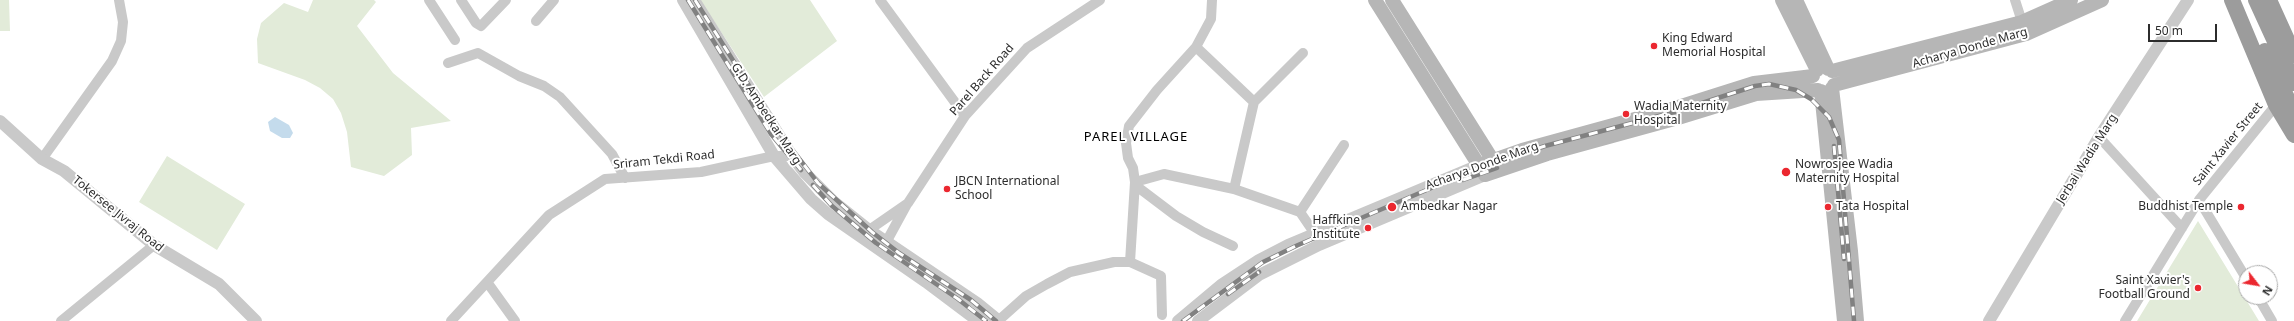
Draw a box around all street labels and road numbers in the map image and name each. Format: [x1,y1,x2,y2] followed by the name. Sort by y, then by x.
[1911,25,2029,71] street label: Acharya Donde Marg
[947,41,1017,119] street label: Parel Back Road
[728,61,804,167] street label: G.D. Ambedkar Marg
[2190,100,2266,188] street label: Saint Xavier Street
[2054,111,2120,207] street label: Jerbai Wadia Marg
[1424,139,1540,193] street label: Acharya Donde Marg
[613,148,715,172] street label: Sriram Tekdi Road
[70,173,166,255] street label: Tokersee Jivraj Road

